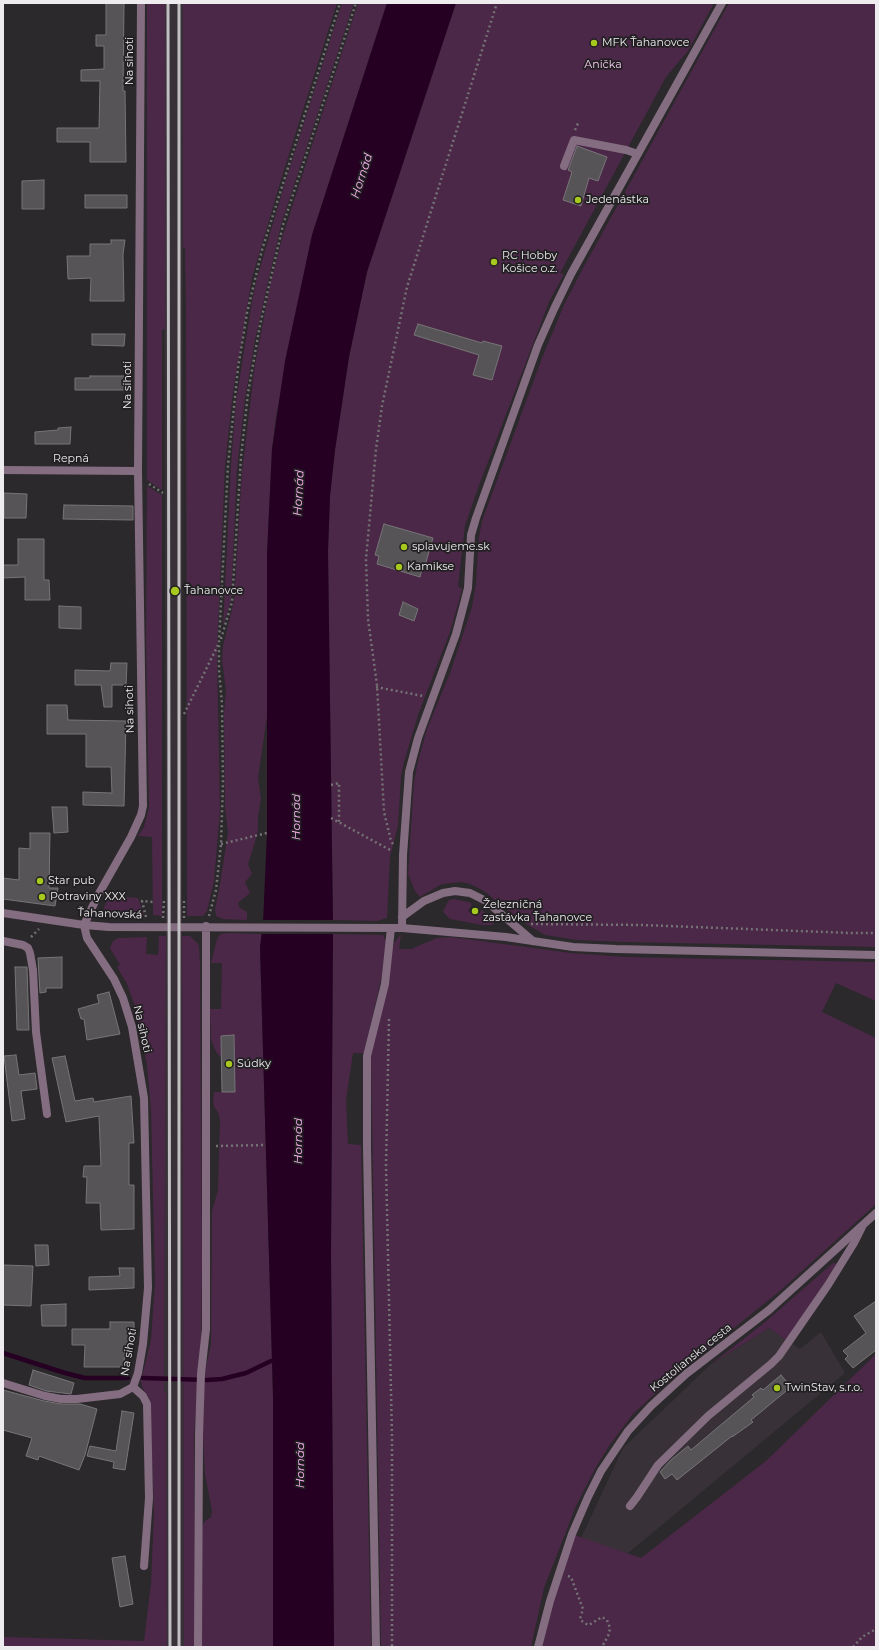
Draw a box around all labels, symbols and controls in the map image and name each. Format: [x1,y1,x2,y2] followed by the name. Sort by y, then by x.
[602,36,689,50] place label: MFK Ťahanovce
[123,37,137,85] street label: Na sihoti
[589,38,599,48] marker: MFK Ťahanovce
[584,58,622,72] park label: Anička
[348,152,376,200] water label: Hornád
[586,193,649,207] place label: Jedenástka
[573,195,583,205] marker: Jedenástka
[502,249,557,275] place label: RC Hobby Košice o.z.
[489,257,499,267] marker: RC Hobby Košice o.z.
[121,361,135,409] street label: Na sihoti
[53,452,89,466] street label: Repná
[291,469,307,517] water label: Hornád
[412,540,490,554] place label: splavujeme.sk
[399,542,409,552] marker: splavujeme.sk
[407,560,454,574] place label: Kamikse
[394,562,404,572] marker: Kamikse
[184,584,243,598] place label: Ťahanovce
[169,585,181,597] marker: Ťahanovce
[123,685,137,733] street label: Na sihoti
[289,794,303,840] water label: Hornád
[48,874,95,888] place label: Star pub
[35,876,45,886] marker: Star pub
[50,890,126,904] place label: Potraviny XXX
[37,892,47,902] marker: Potraviny XXX
[483,898,592,924] place label: Železničná zastávka Ťahanovce
[77,906,143,922] street label: Ťahanovská
[470,906,480,916] marker: Železničná zastávka Ťahanovce
[130,1004,154,1054] street label: Na sihoti
[237,1057,271,1071] place label: Súdky
[224,1059,234,1069] marker: Súdky
[291,1118,305,1164] water label: Hornád
[648,1321,734,1395] street label: Kostolianska cesta
[118,1327,140,1377] street label: Na sihoti
[785,1381,862,1395] place label: TwinStav, s.r.o.
[772,1383,782,1393] marker: TwinStav, s.r.o.
[293,1442,307,1488] water label: Hornád

